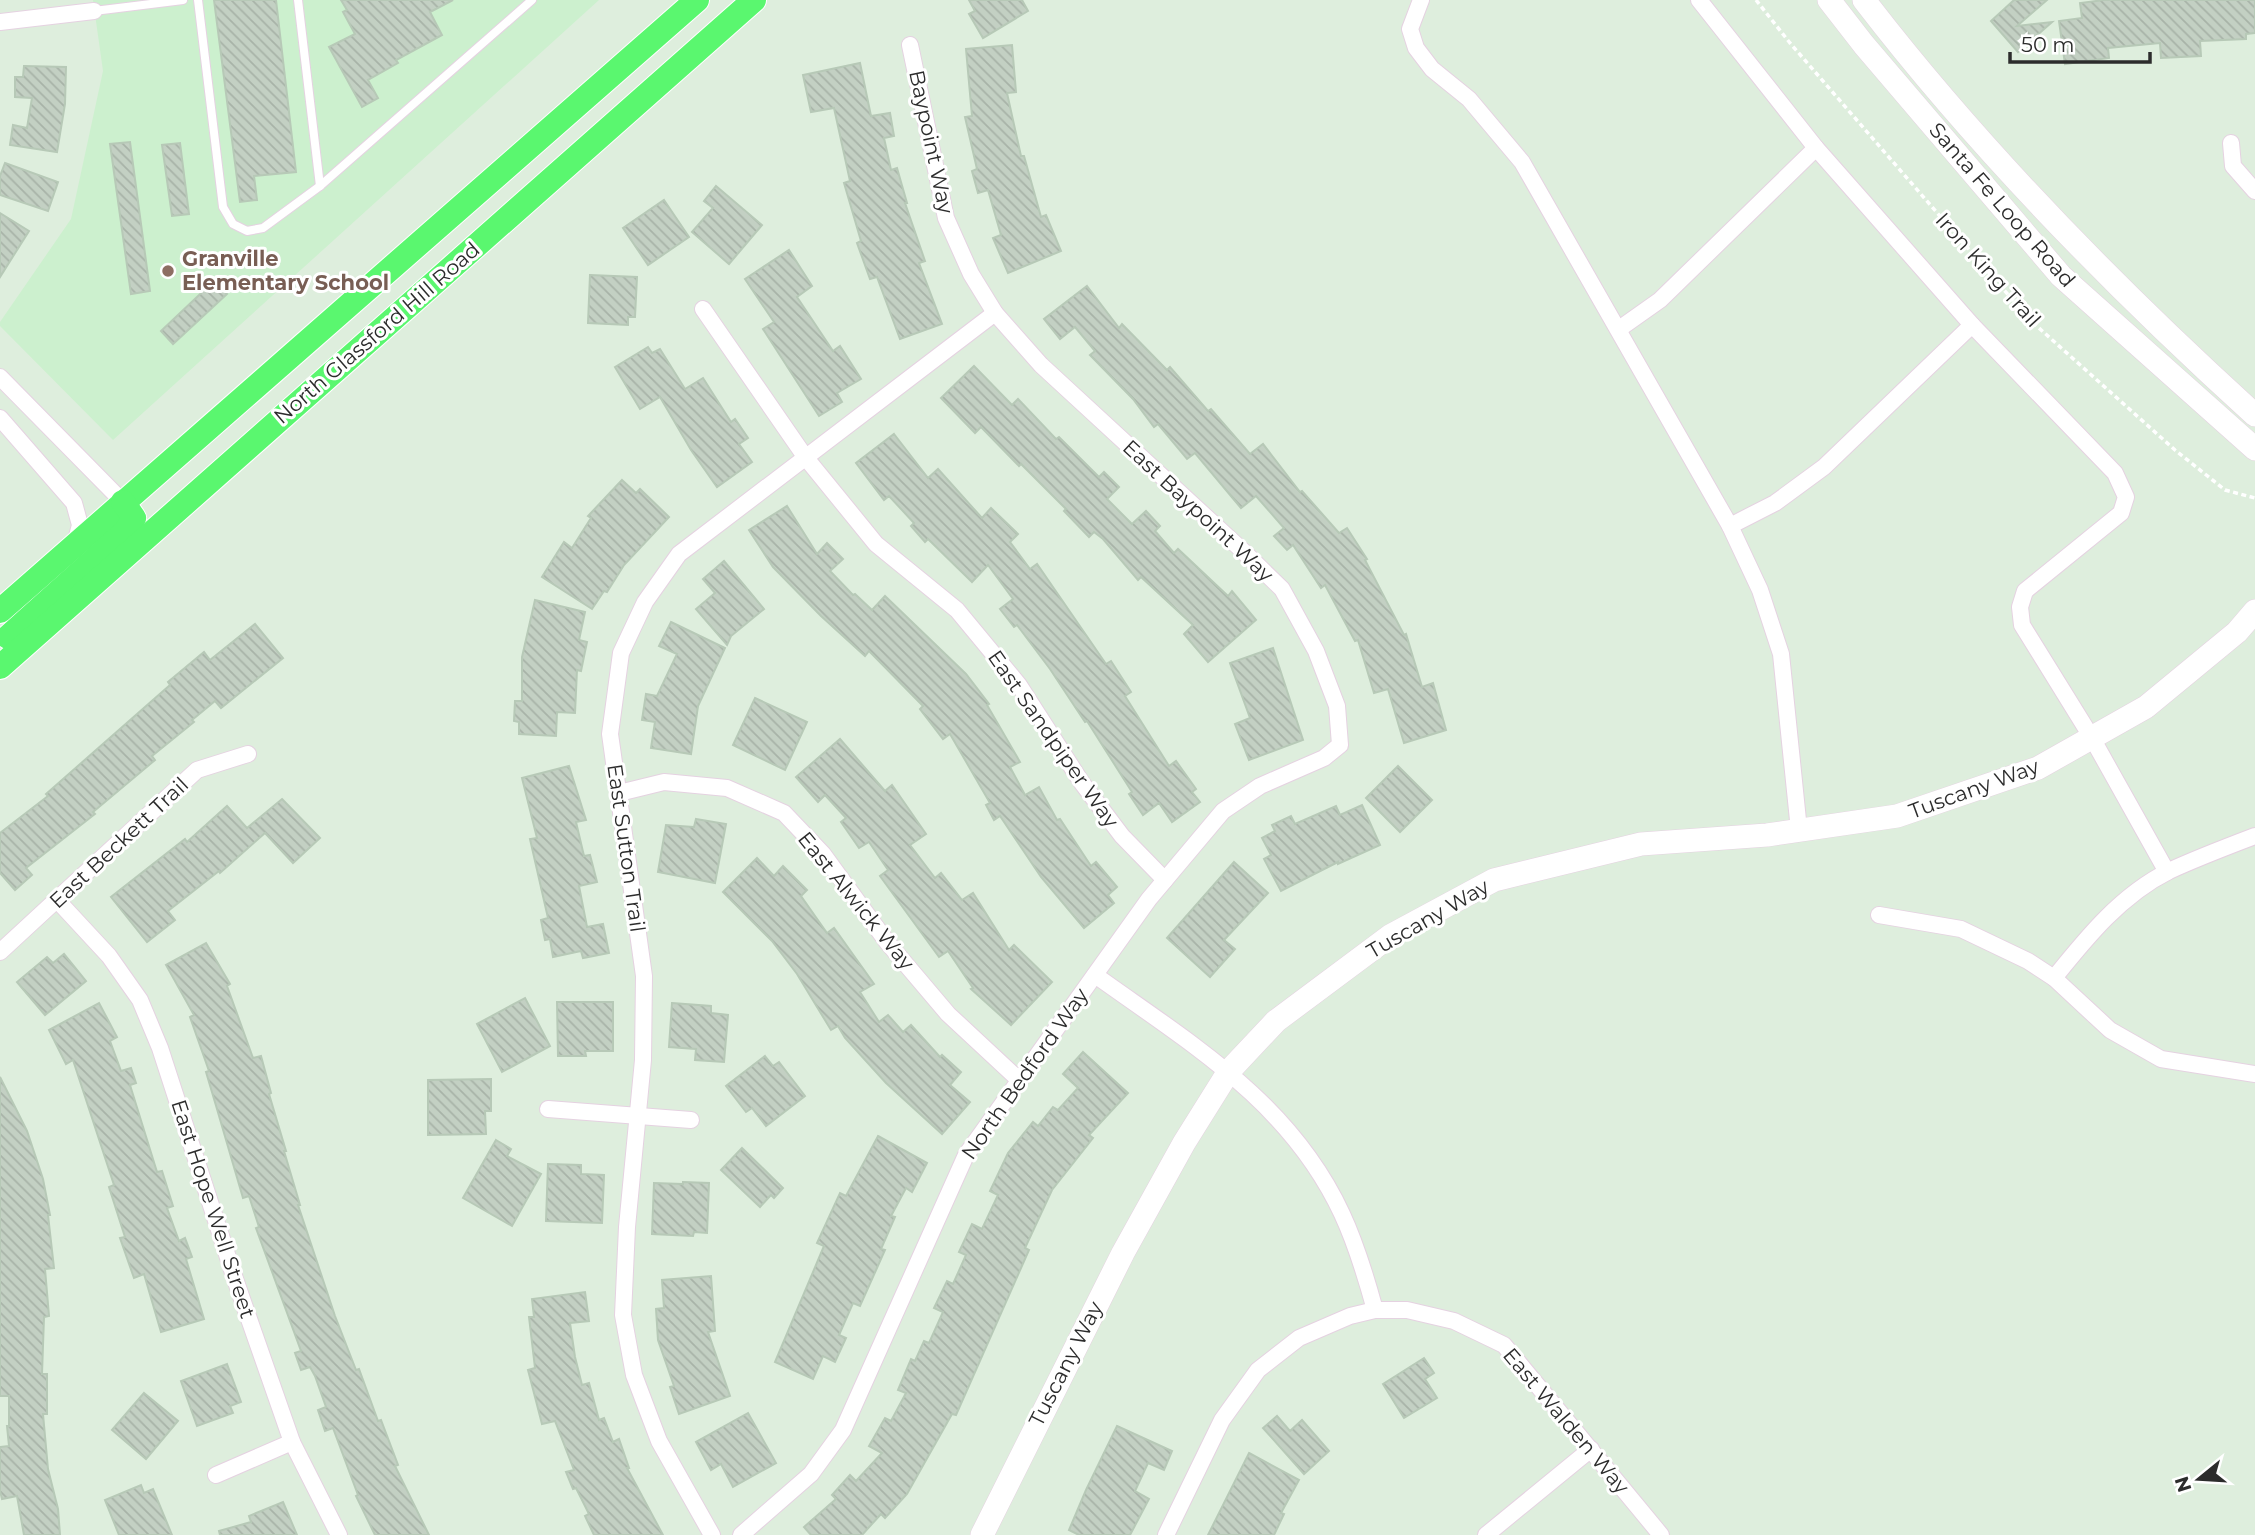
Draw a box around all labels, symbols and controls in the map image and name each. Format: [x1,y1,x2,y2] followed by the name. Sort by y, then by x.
[2010,21,2150,65] scale bar
[2021,32,2075,57] text: 50 m
[904,68,959,217] street label: Baypoint Way
[1924,117,2081,292] street label: Santa Fe Loop Road
[1931,207,2046,332] street label: Iron King Trail
[269,236,485,429] street label: North Glassford Hill Road
[182,246,389,295] place label: Granville Elementary School
[160,263,176,279] marker: Granville Elementary School
[1118,434,1279,587] street label: East Baypoint Way
[983,645,1124,833] street label: East Sandpiper Way
[1905,753,2043,824] street label: Tuscany Way
[602,762,651,934] street label: East Sutton Trail
[44,772,193,913] street label: East Beckett Trail
[793,827,920,975] street label: East Alwick Way
[1362,873,1494,964] street label: Tuscany Way
[956,983,1094,1164] street label: North Bedford Way
[166,1096,261,1321] street label: East Hope Well Street
[1023,1297,1108,1430] street label: Tuscany Way
[1498,1343,1635,1499] street label: East Walden Way
[2164,1444,2234,1514] north arrow
[2170,1473,2197,1495] text: N

